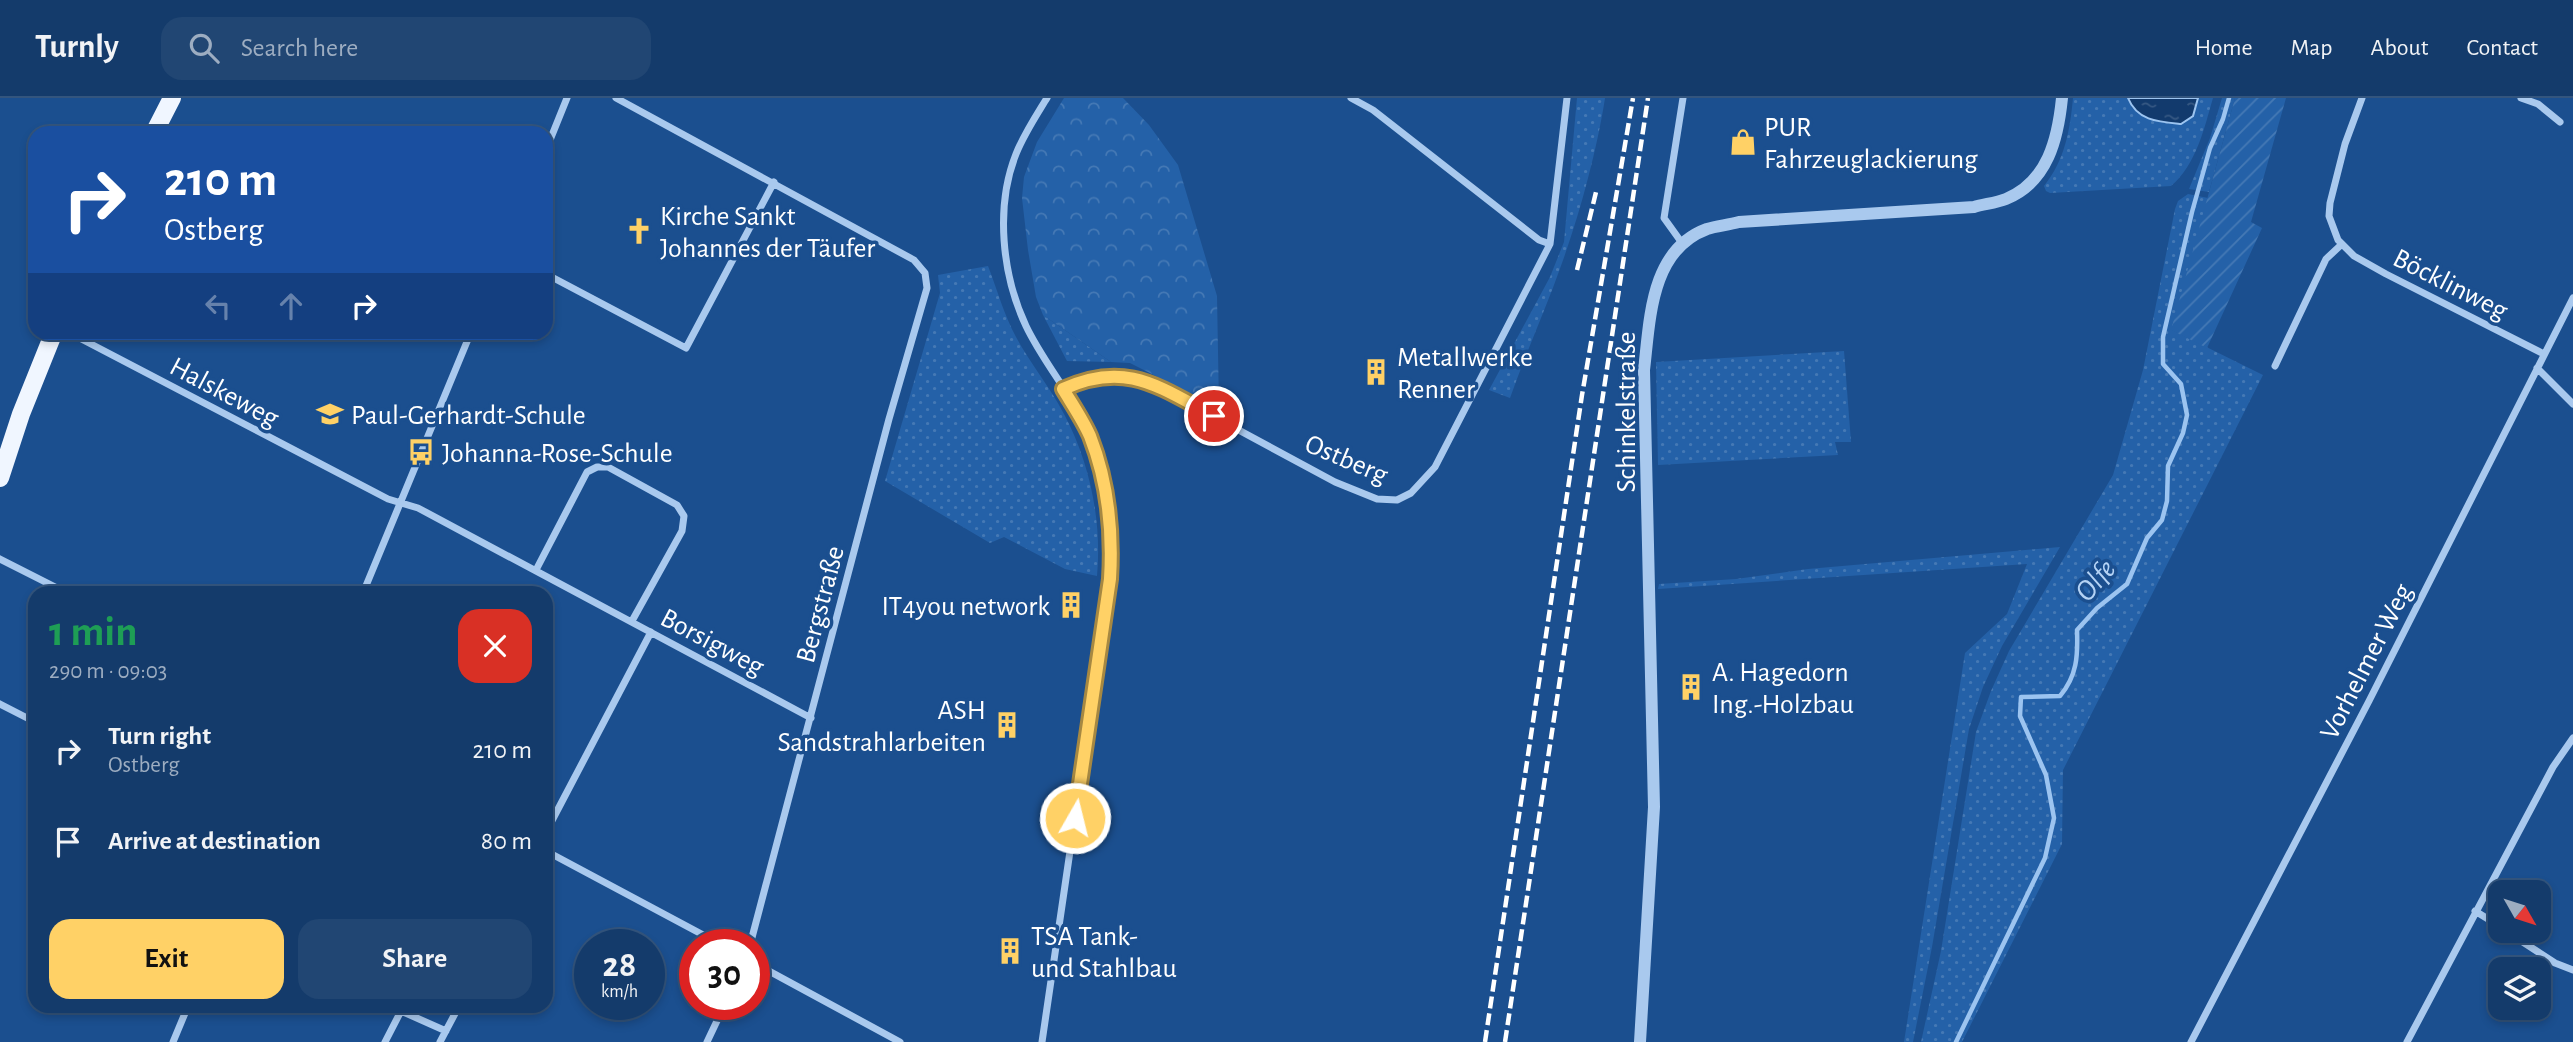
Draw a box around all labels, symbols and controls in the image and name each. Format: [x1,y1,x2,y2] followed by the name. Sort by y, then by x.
[161,17,651,80] search box
[185,29,223,67] icon: search
[35,31,119,64] text: Turnly
[241,35,358,61] text: Search here
[2195,36,2253,60] text: Home
[2291,36,2333,60] text: Map
[2371,36,2428,60] text: About
[2466,36,2538,60] text: Contact
[1764,114,1978,174] place label: PUR Fahrzeuglackierung
[1728,127,1758,157] shop icon: PUR Fahrzeuglackierung
[49,154,140,245] icon: right
[164,156,277,205] text: 210 m
[660,203,875,263] place label: Kirche Sankt Johannes der Täufer
[164,214,264,246] text: Ostberg
[624,216,654,246] church icon: Kirche Sankt Johannes der Täufer
[2388,244,2512,326] street label: Böcklinweg
[199,287,237,325] icon: left
[272,287,310,325] icon: ahead
[345,287,383,325] icon: right
[1613,332,1641,492] street label: Schinkelstraße
[1397,344,1533,404] place label: Metallwerke Renner
[165,353,283,433] street label: Halskeweg
[1361,357,1391,387] building icon: Metallwerke Renner
[1184,386,1244,446] pin
[1195,397,1233,435] icon: arrive
[315,399,345,429] school or university icon: Paul-Gerhardt-Schule
[351,402,586,430] place label: Paul-Gerhardt-Schule
[1301,430,1392,490] street label: Ostberg
[406,437,436,467] bus stop icon: Johanna-Rose-Schule
[442,440,673,468] place label: Johanna-Rose-Schule
[792,543,850,666] street label: Bergstraße
[2070,554,2122,607] water label: Olfe
[2316,579,2418,744] street label: Vorhelmer Weg
[1056,590,1086,620] building icon: IT4you network
[881,593,1050,621] place label: IT4you network
[656,604,769,682] street label: Borsigweg
[458,609,532,683] button: close
[49,611,138,653] text: 1 min
[1712,659,1854,719] place label: A. Hagedorn Ing.-Holzbau
[49,660,167,683] text: 290 m · 09:03
[1676,672,1706,702] building icon: A. Hagedorn Ing.-Holzbau
[778,697,986,757] place label: ASH Sandstrahlarbeiten
[992,710,1022,740] building icon: ASH Sandstrahlarbeiten
[108,723,211,749] text: Turn right
[49,732,87,770] icon: right
[472,737,532,763] text: 210 m
[108,754,180,777] text: Ostberg
[1038,781,1112,855] position arrow
[49,823,87,861] icon: arrive
[108,828,321,854] text: Arrive at destination
[481,828,532,854] text: 80 m
[2488,880,2552,943] north arrow
[2488,880,2551,1020] map controls
[49,919,284,999] button: Exit
[298,919,532,999] button: Share
[1031,923,1177,983] place label: TSA Tank- und Stahlbau
[679,929,770,1020] speed limit sign: 30
[995,936,1025,966] building icon: TSA Tank- und Stahlbau
[603,948,636,983] text: 28
[2488,957,2551,1020] button: layers
[601,983,638,1001] text: km/h

